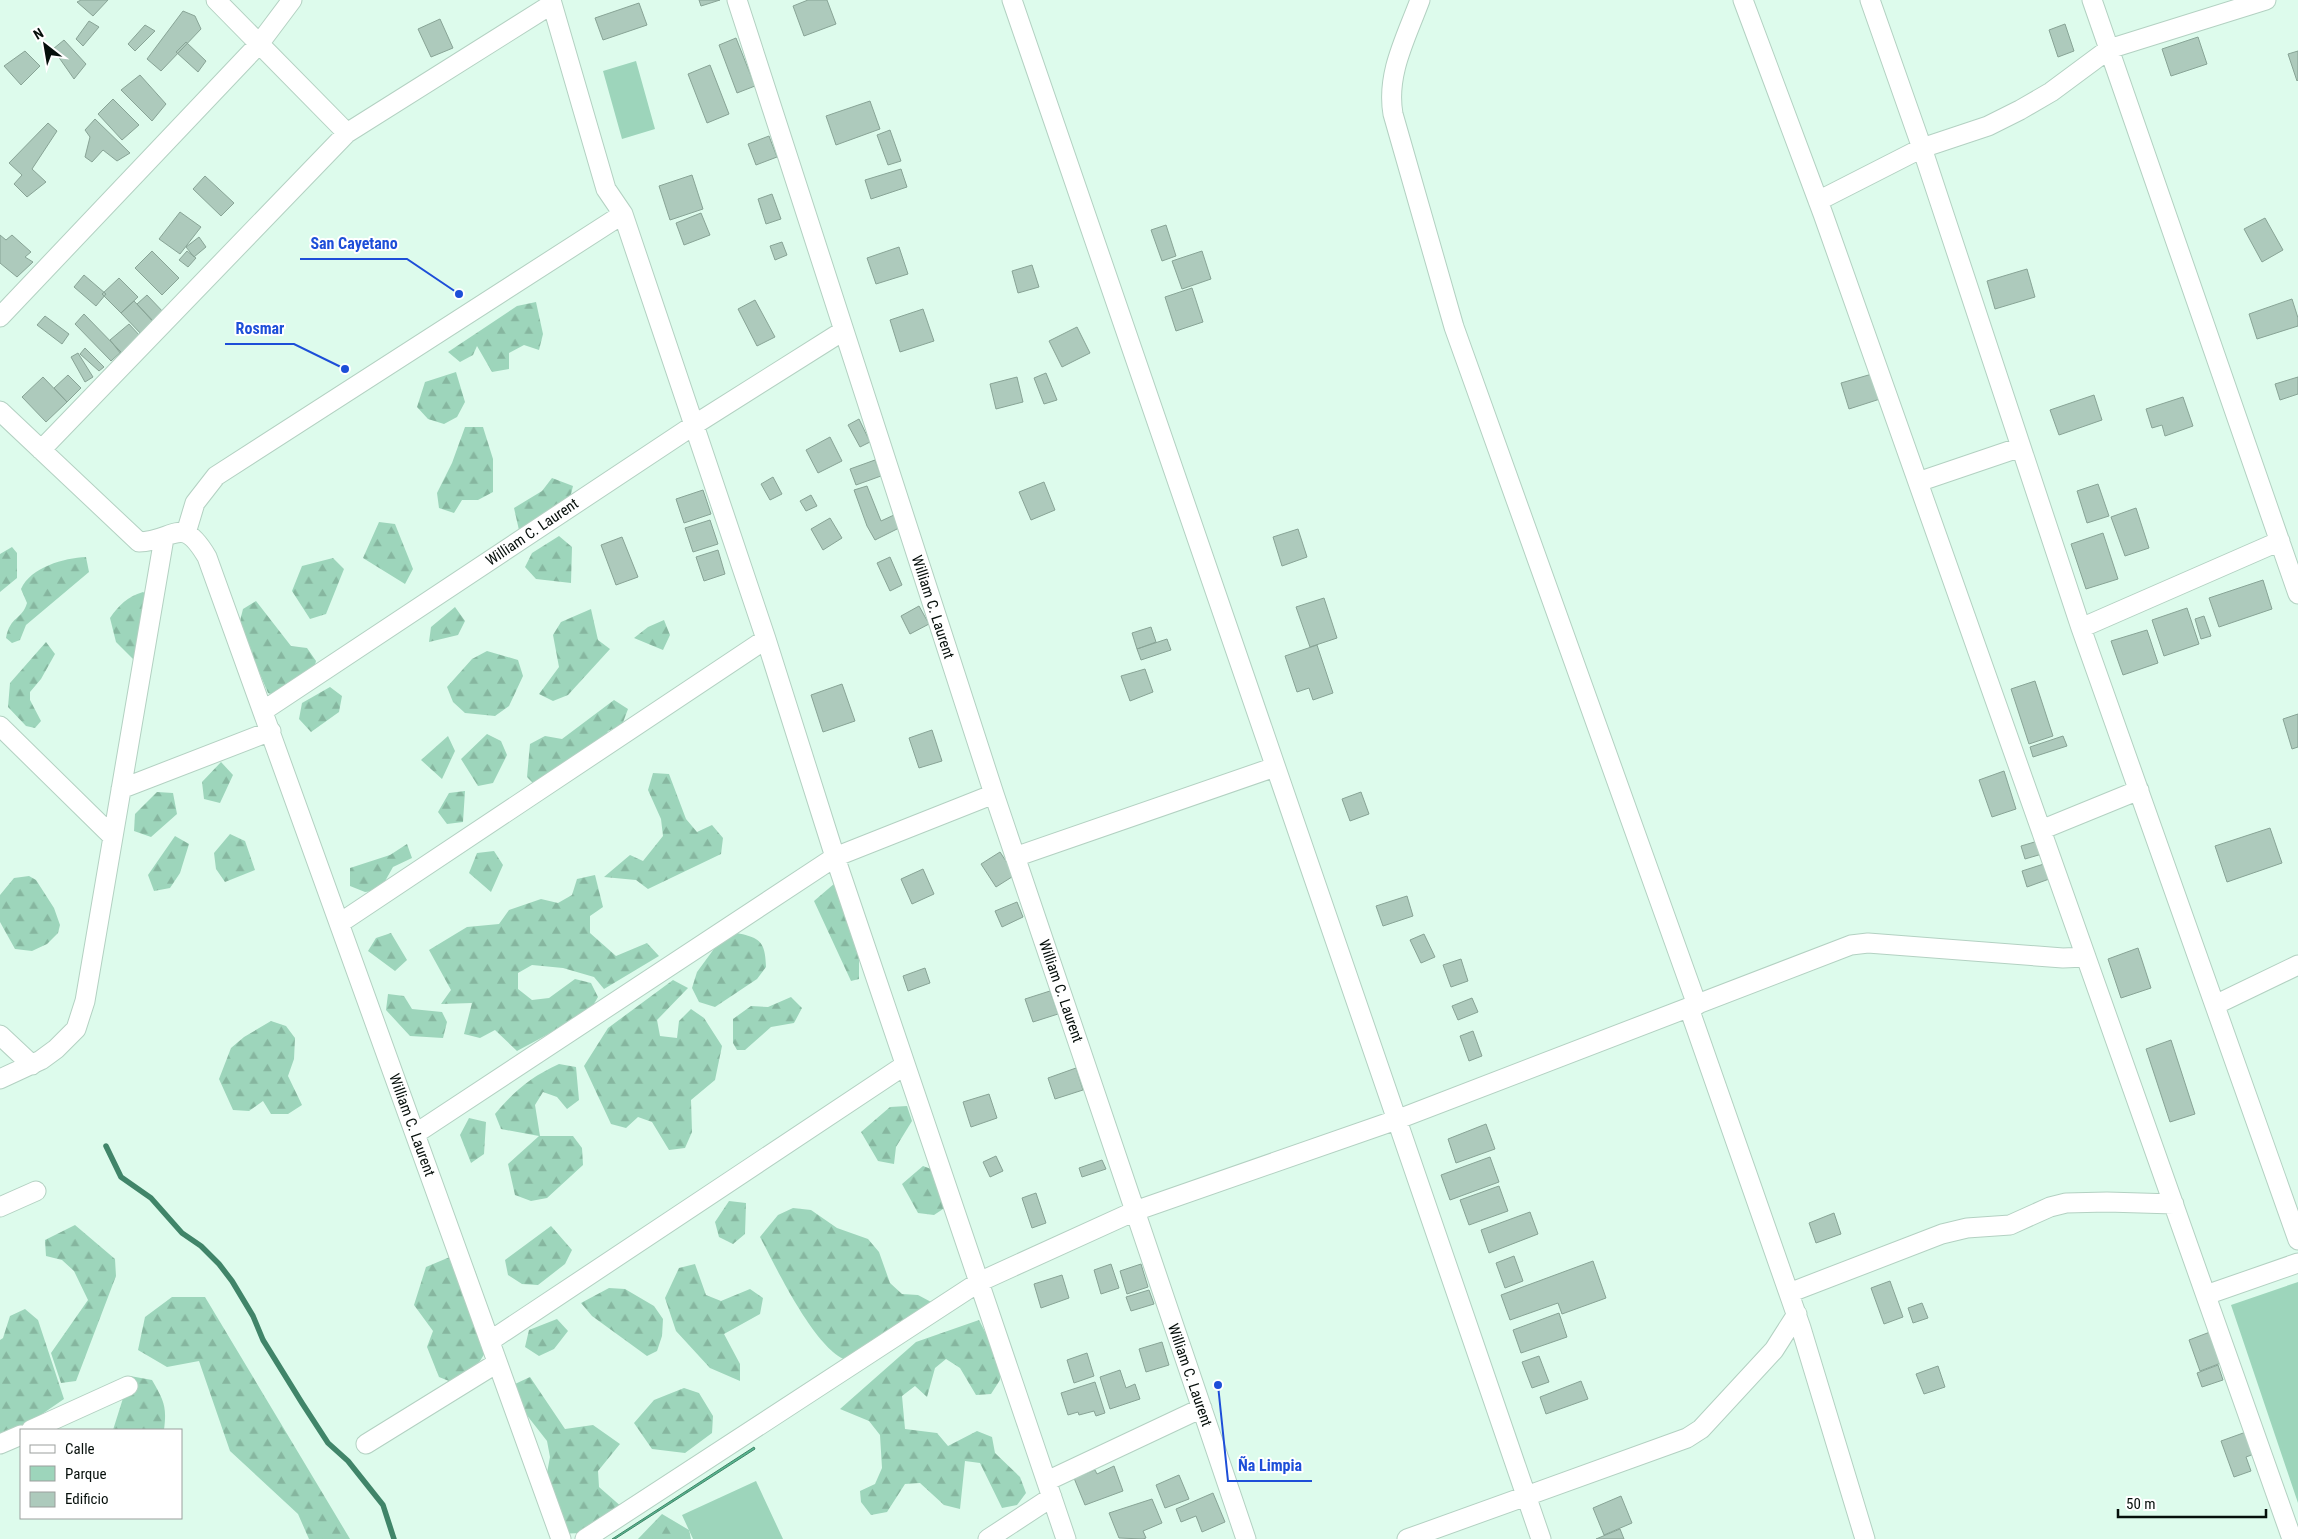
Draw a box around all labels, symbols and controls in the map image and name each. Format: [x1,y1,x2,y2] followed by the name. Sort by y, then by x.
[20,20,70,70] north arrow
[31,25,46,43] text: N
[300,228,407,259] callout: San Cayetano
[310,234,398,253] text: San Cayetano
[225,313,294,344] callout: Rosmar
[236,319,284,338] text: Rosmar
[482,494,582,570] street label: William C. Laurent
[908,553,958,661] street label: William C. Laurent
[1035,937,1087,1045] street label: William C. Laurent
[385,1071,439,1179] street label: William C. Laurent
[1164,1321,1216,1429] street label: William C. Laurent
[20,1429,182,1519] legend
[65,1440,95,1458] text: Calle
[1228,1450,1312,1481] callout: Ña Limpia
[1238,1456,1302,1475] text: Ña Limpia
[65,1465,107,1483] text: Parque
[2118,1486,2266,1518] scale bar
[65,1490,108,1508] text: Edificio
[2126,1495,2156,1513] text: 50 m

